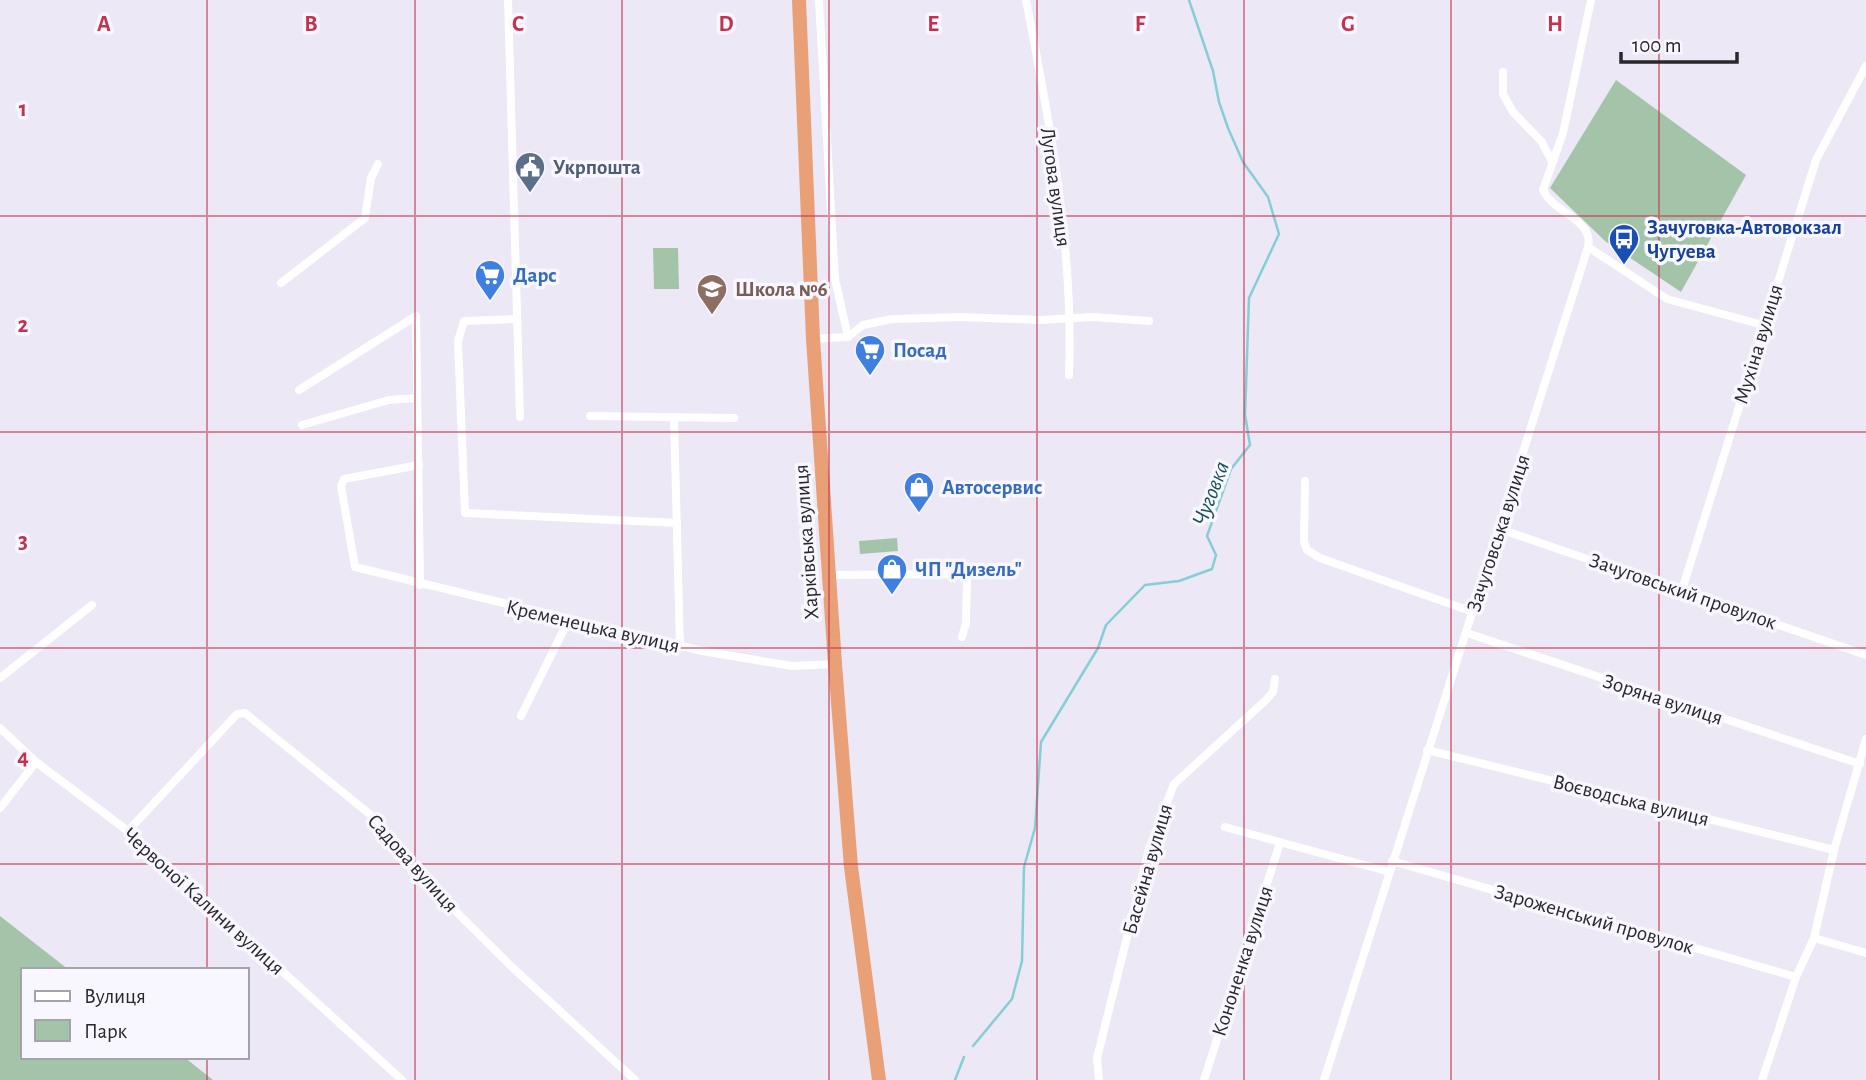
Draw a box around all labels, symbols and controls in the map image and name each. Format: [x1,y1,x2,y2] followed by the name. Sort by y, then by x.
[97,13,111,36] text: A
[304,13,318,36] text: B
[512,13,524,36] text: C
[718,13,734,36] text: D
[927,13,939,36] text: E
[1135,13,1146,36] text: F
[1341,13,1355,36] text: G
[1547,13,1563,36] text: H
[1621,21,1736,65] scale bar
[1632,35,1682,56] text: 100 m
[19,98,27,121] text: 1
[1037,126,1074,248] street label: Лугова вулиця
[513,150,547,194] public building icon: Укрпошта
[553,157,641,178] place label: Укрпошта
[1647,217,1842,262] place label: Зачуговка-Автовокзал Чугуева
[1607,222,1641,266] bus stop icon: Зачуговка-Автовокзал Чугуева
[473,258,507,302] supermarket icon: Дарс
[513,265,557,286] place label: Дарс
[695,272,729,316] school or university icon: Школа №6
[735,279,828,300] place label: Школа №6
[1730,282,1787,406] street label: Мухіна вулиця
[18,314,29,337] text: 2
[853,333,887,377] supermarket icon: Посад
[893,340,947,361] place label: Посад
[1463,452,1534,615] street label: Зачуговська вулиця
[1189,458,1234,529] water label: Чуговка
[791,464,822,620] street label: Харківська вулиця
[902,470,936,514] shop icon: Автосервис
[942,477,1042,498] place label: Автосервис
[18,530,28,553] text: 3
[1586,550,1780,634] street label: Зачуговський провулок
[875,552,909,596] shop icon: ЧП "Дизель"
[915,559,1022,580] place label: ЧП "Дизель"
[504,596,682,657] street label: Кременецька вулиця
[1600,670,1725,729] street label: Зоряна вулиця
[17,746,29,769] text: 4
[1551,771,1711,830] street label: Воєводська вулиця
[1119,802,1176,937] street label: Басейна вулиця
[363,810,462,917] street label: Садова вулиця
[119,824,288,979] street label: Червоної Калини вулиця
[1492,881,1696,958] street label: Зароженський провулок
[1208,883,1277,1039] street label: Кононенка вулиця
[21,968,248,1059] legend
[84,986,146,1007] text: Вулиця
[84,1021,128,1042] text: Парк

